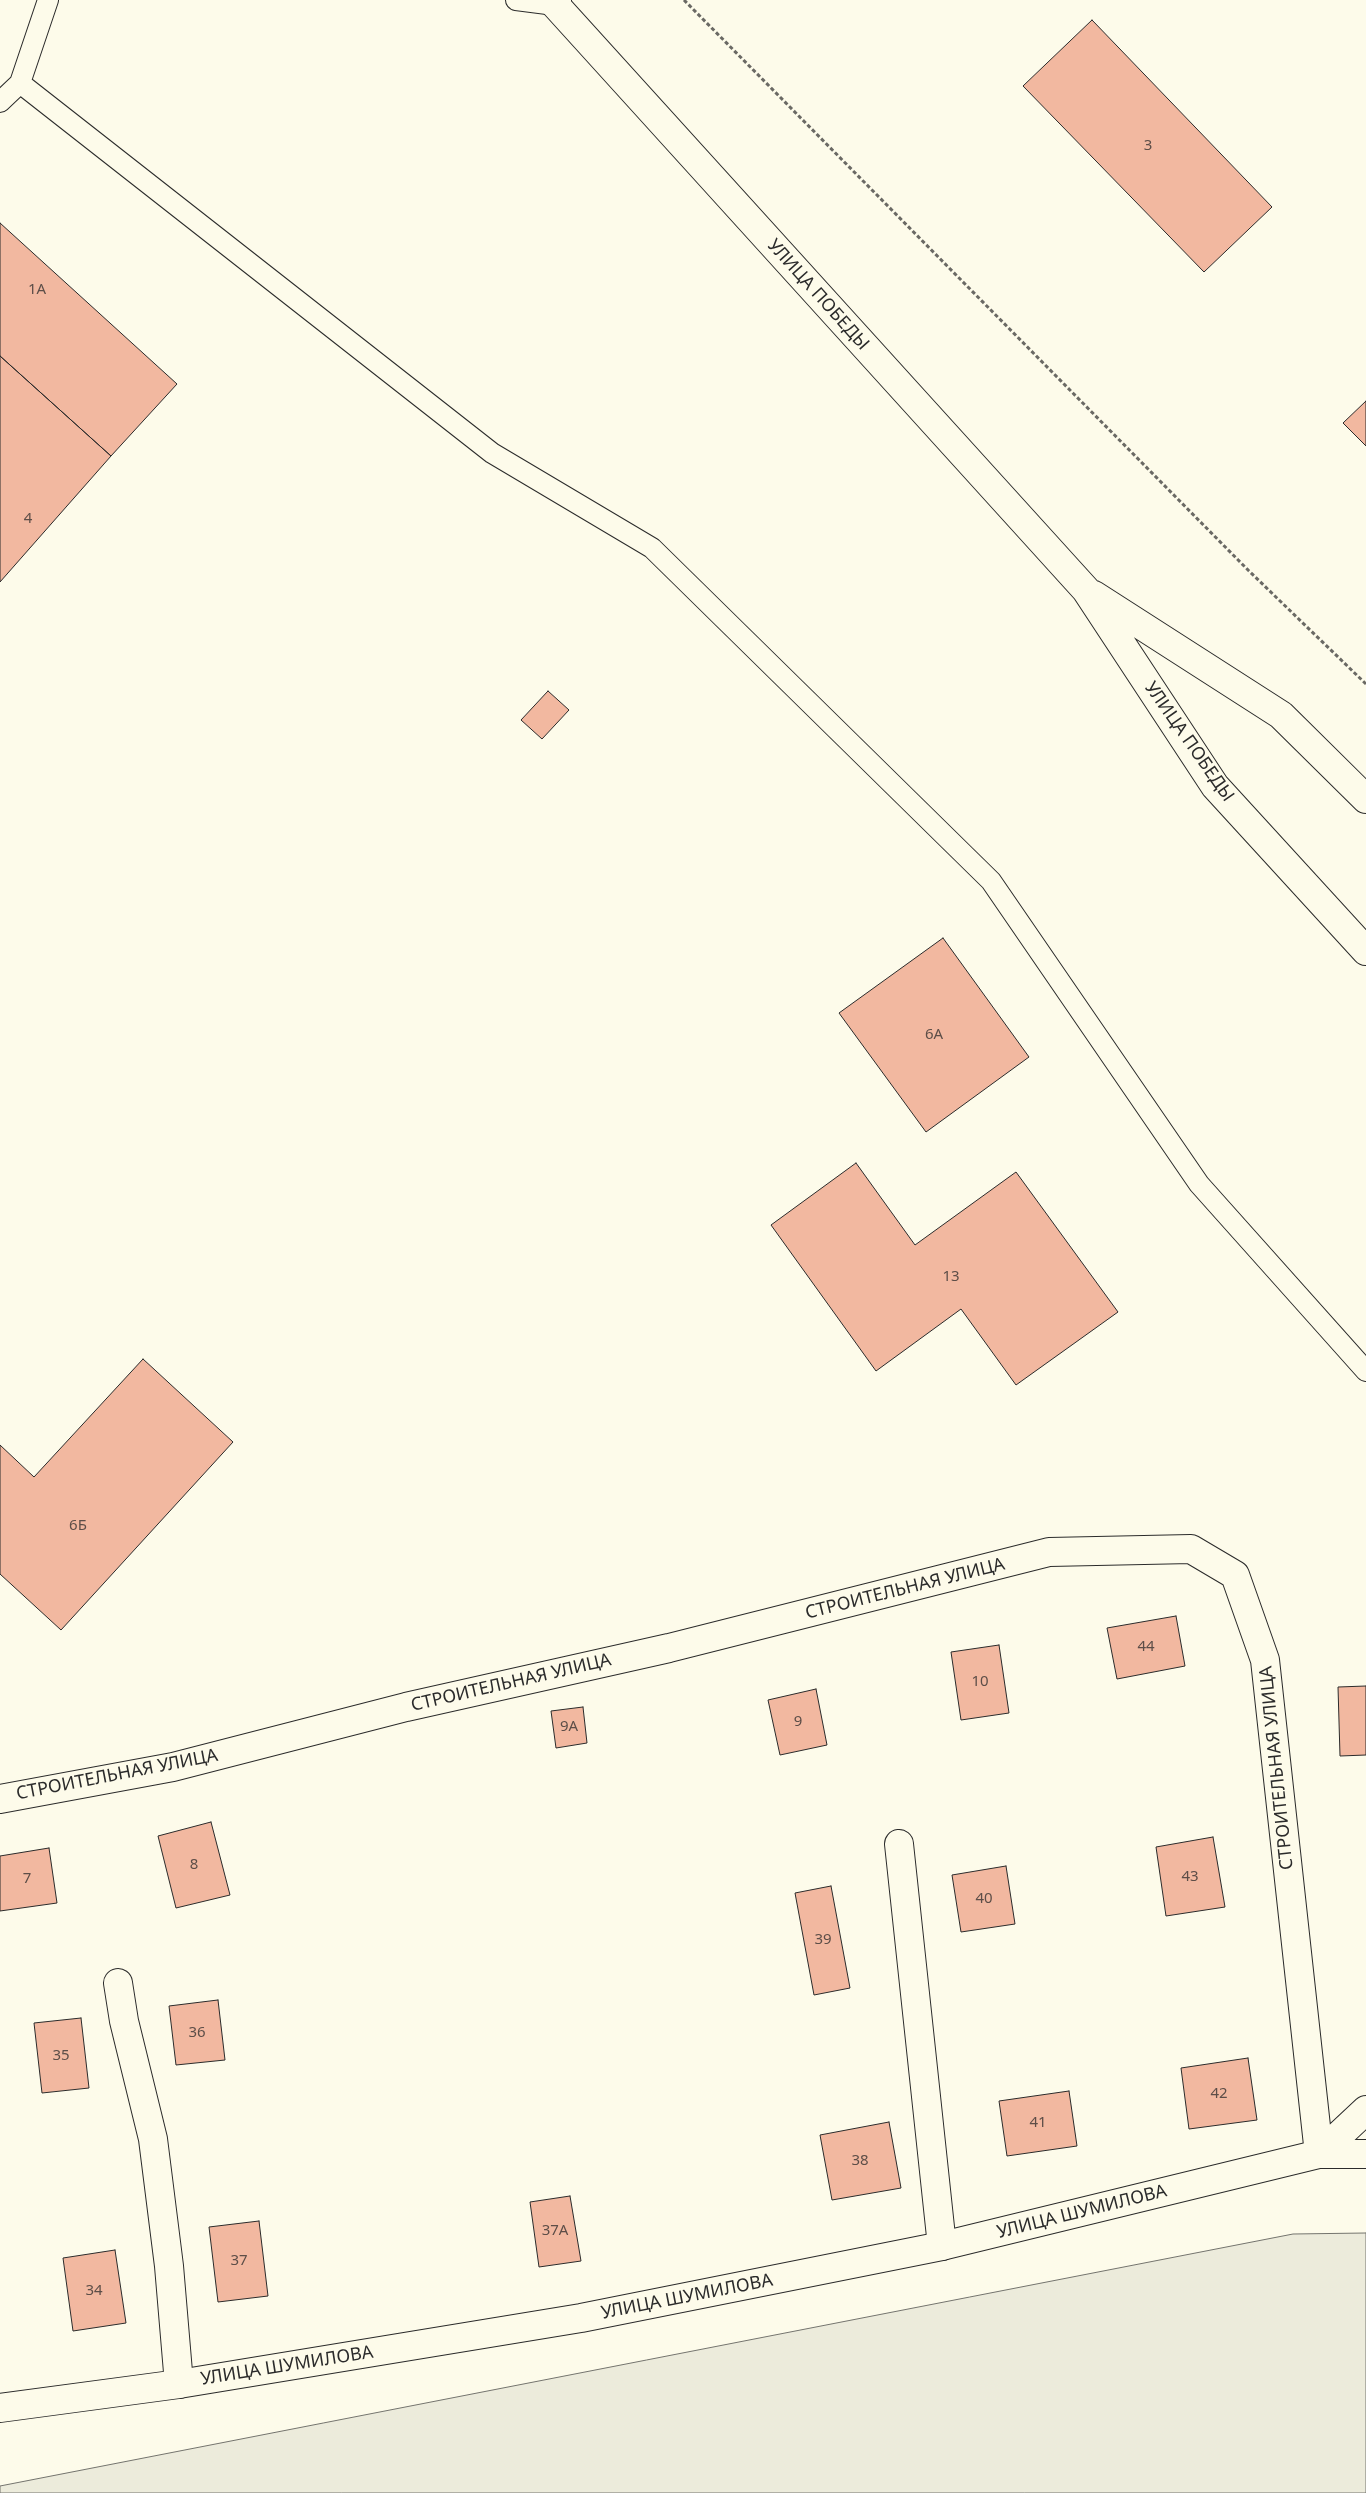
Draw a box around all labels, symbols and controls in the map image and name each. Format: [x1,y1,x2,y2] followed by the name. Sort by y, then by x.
[1144,137,1152,155] house number: 3
[763,235,873,355] street label: УЛИЦА ПОБЕДЫ
[28,281,46,299] house number: 1А
[24,510,32,528] house number: 4
[1140,678,1238,806] street label: УЛИЦА ПОБЕДЫ
[925,1026,943,1044] house number: 6А
[942,1268,960,1286] house number: 13
[69,1517,87,1535] house number: 6Б
[803,1554,1007,1624] street label: СТРОИТЕЛЬНАЯ УЛИЦА
[1137,1638,1155,1656] house number: 44
[409,1649,613,1717] street label: СТРОИТЕЛЬНАЯ УЛИЦА
[1256,1665,1298,1871] street label: СТРОИТЕЛЬНАЯ УЛИЦА
[971,1673,989,1691] house number: 10
[794,1713,802,1731] house number: 9
[560,1718,578,1736] house number: 9А
[14,1745,220,1805] street label: СТРОИТЕЛЬНАЯ УЛИЦА
[190,1856,198,1874] house number: 8
[1181,1868,1199,1886] house number: 43
[23,1870,31,1888] house number: 7
[975,1890,993,1908] house number: 40
[814,1931,832,1949] house number: 39
[188,2024,206,2042] house number: 36
[52,2047,70,2065] house number: 35
[1210,2085,1228,2103] house number: 42
[1029,2114,1047,2132] house number: 41
[851,2152,869,2170] house number: 38
[995,2180,1169,2244] street label: УЛИЦА ШУМИЛОВА
[542,2222,568,2240] house number: 37А
[230,2252,248,2270] house number: 37
[599,2270,775,2324] street label: УЛИЦА ШУМИЛОВА
[85,2282,103,2300] house number: 34
[199,2342,375,2390] street label: УЛИЦА ШУМИЛОВА

